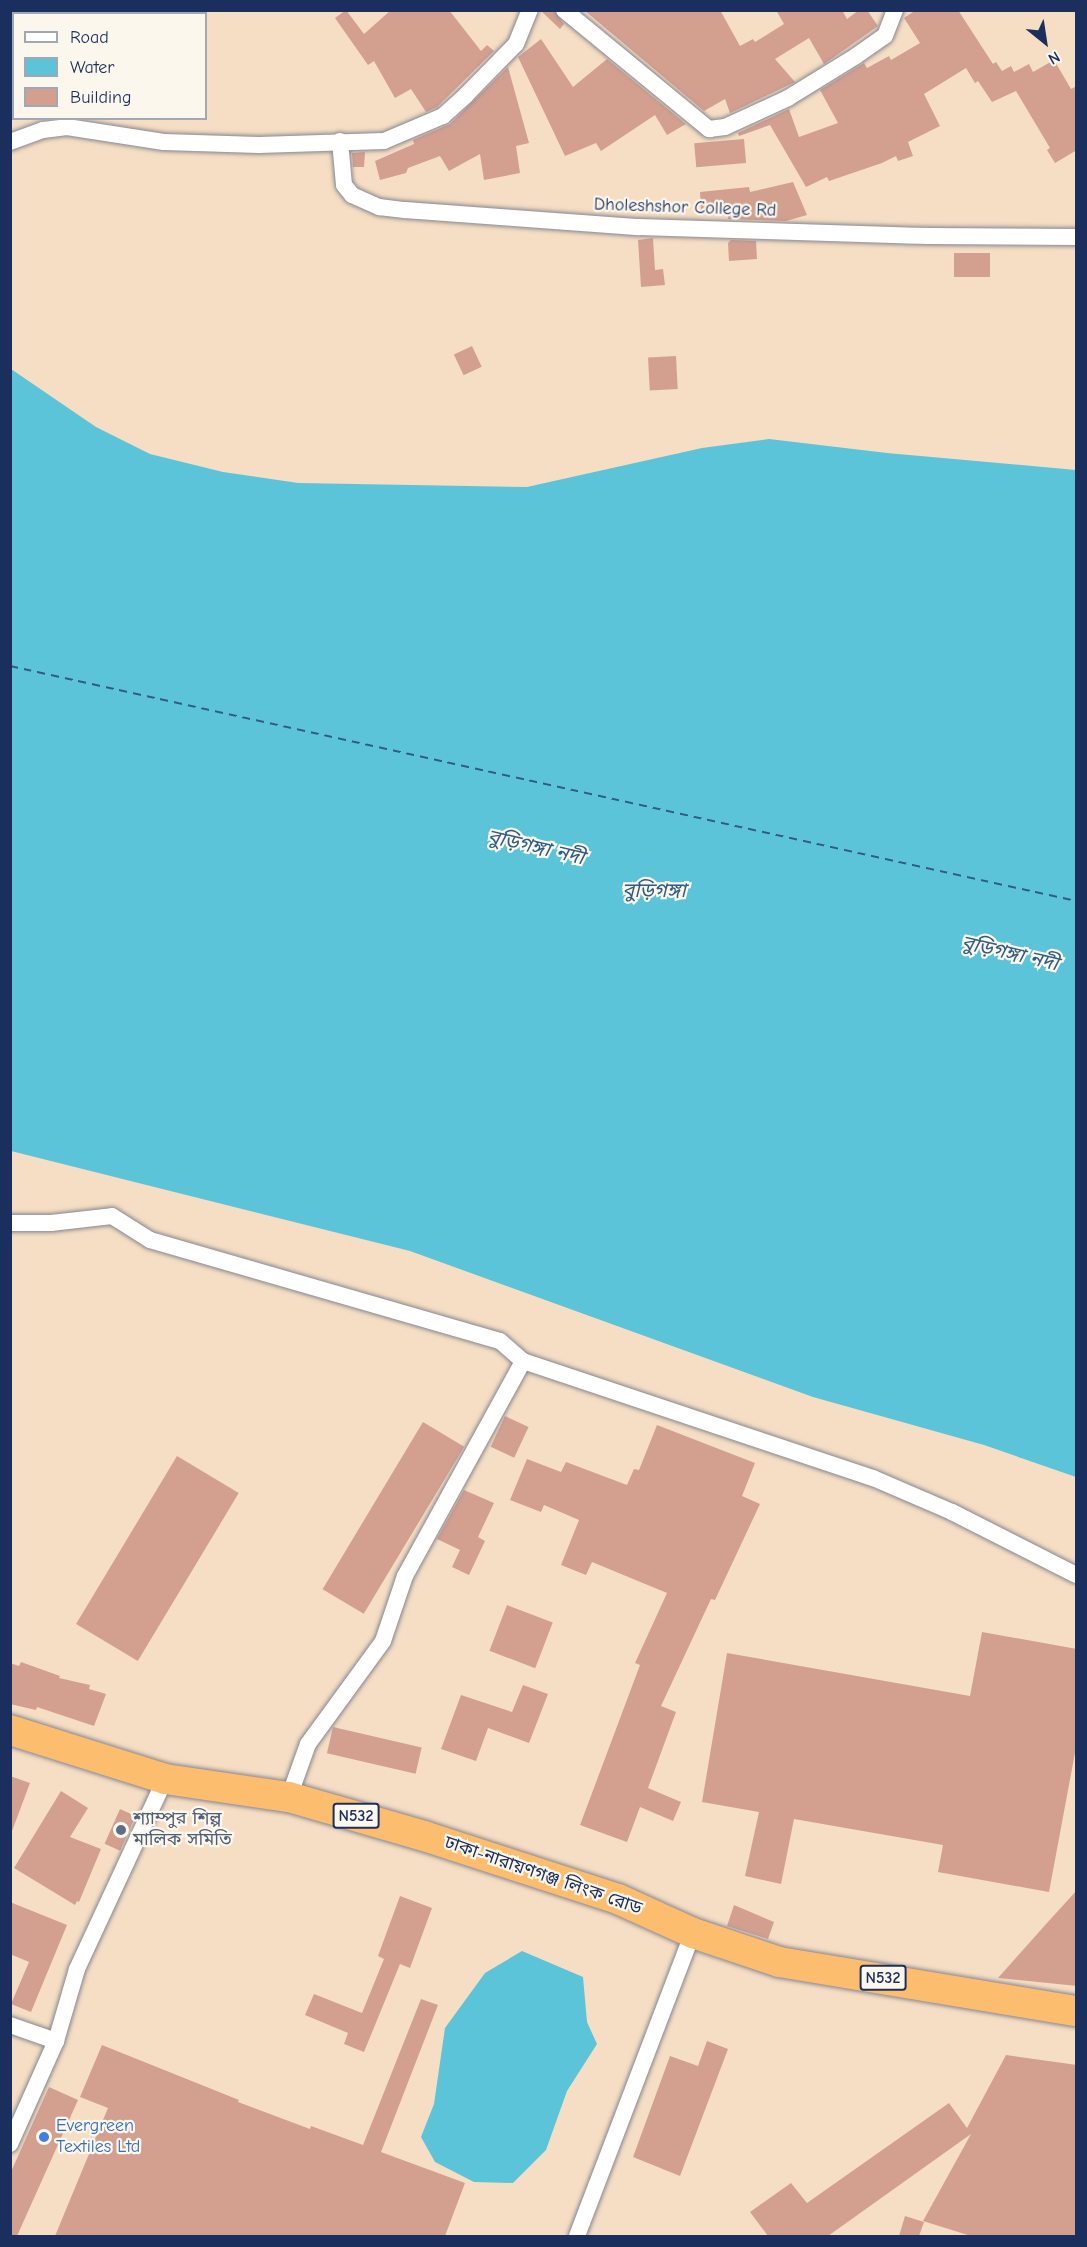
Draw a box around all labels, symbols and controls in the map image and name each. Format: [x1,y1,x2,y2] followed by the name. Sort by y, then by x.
[12,12,207,120] legend
[1015,12,1075,72] north arrow
[70,27,109,48] text: Road
[1045,47,1063,68] text: N
[70,57,114,78] text: Water
[70,87,132,108] text: Building
[593,194,777,222] street label: Dholeshshor College Rd
[485,824,587,870] water label: বুড়িগঙ্গা নদী
[622,878,686,902] water label: বুড়িগঙ্গা
[959,930,1061,976] water label: বুড়িগঙ্গা নদী
[332,1803,380,1829] road number: N532
[133,1809,232,1852] place label: শ্যাম্পুর শিল্প মালিক সমিতি
[114,1823,128,1837] marker: শ্যাম্পুর শিল্প মালিক সমিতি
[441,1832,645,1920] street label: ঢাকা-নারায়ণগঞ্জ লিংক রোড
[859,1965,907,1991] road number: N532
[56,2116,140,2158] place label: Evergreen Textiles Ltd
[37,2130,51,2144] marker: Evergreen Textiles Ltd

